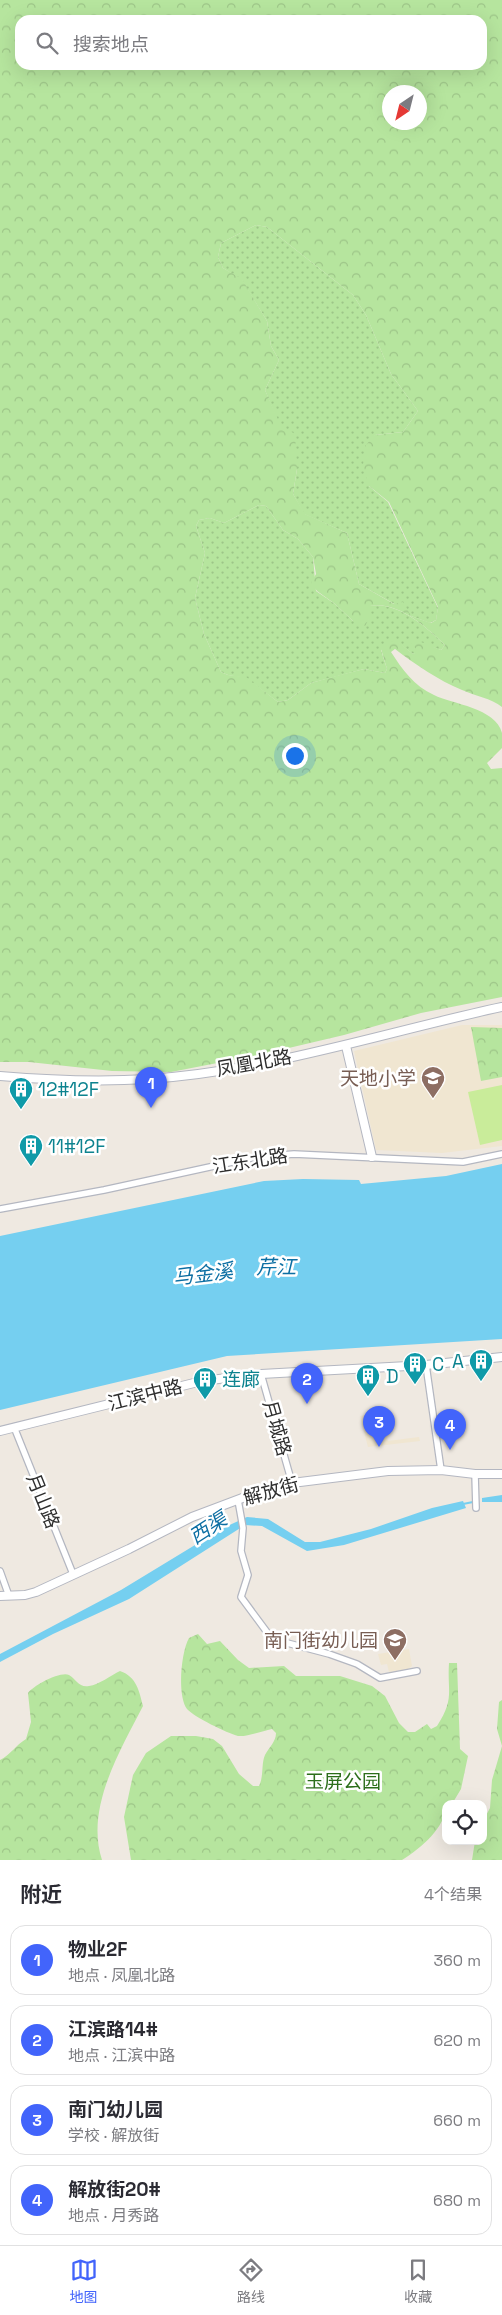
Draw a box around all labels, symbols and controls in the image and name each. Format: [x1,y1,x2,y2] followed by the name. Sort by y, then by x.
[15,15,487,70] search box
[33,29,61,57] icon: search
[73,32,149,57] text: 搜索地点
[382,85,427,130] north arrow
[282,743,308,769] your location
[214,1044,294,1082] street label: 凤凰北路
[420,1065,446,1099] school or university icon: 天地小学
[340,1066,416,1091] place label: 天地小学
[135,1067,167,1108] pin: 1
[8,1076,34,1110] building icon: 12#12F
[38,1077,99,1102] place label: 12#12F
[18,1133,44,1167] building icon: 11#12F
[48,1134,105,1159] place label: 11#12F
[211,1143,289,1179] street label: 江东北路
[256,1254,298,1280] water label: 芹江
[172,1257,236,1291] water label: 马金溪
[468,1348,494,1382] building icon: A
[452,1349,464,1374] place label: A
[402,1351,428,1385] building icon: C
[432,1352,444,1377] place label: C
[291,1363,323,1404] pin: 2
[355,1363,381,1397] building icon: D
[386,1364,399,1389] place label: D
[192,1366,218,1400] building icon: 连廊
[222,1367,260,1392] place label: 连廊
[105,1374,185,1416] street label: 江滨中路
[257,1397,297,1459] street label: 月城路
[363,1406,395,1447] pin: 3
[434,1409,466,1450] pin: 4
[21,1470,65,1532] street label: 月山路
[240,1472,302,1510] street label: 解放街
[184,1505,234,1550] water label: 西渠
[382,1627,408,1661] school or university icon: 南门街幼儿园
[264,1628,378,1653] place label: 南门街幼儿园
[305,1769,381,1794] park label: 玉屏公园
[442,1800,487,1845] map controls
[442,1800,487,1845] button: locate
[20,1881,62,1908] text: 附近
[424,1884,482,1905] text: 4个结果
[68,1937,127,1962] text: 物业2F
[33,1950,41,1971] text: 1
[433,1950,481,1971] text: 360 m
[68,1965,175,1986] text: 地点 · 凤凰北路
[68,2017,158,2042] text: 江滨路14#
[32,2030,42,2051] text: 2
[433,2030,481,2051] text: 620 m
[68,2045,175,2066] text: 地点 · 江滨中路
[68,2097,163,2122] text: 南门幼儿园
[32,2110,42,2131] text: 3
[433,2110,481,2131] text: 660 m
[68,2125,159,2146] text: 学校 · 解放街
[68,2177,161,2202] text: 解放街20#
[32,2190,42,2211] text: 4
[433,2190,481,2211] text: 680 m
[68,2205,159,2226] text: 地点 · 月秀路
[70,2256,98,2306] tab: 地图
[237,2256,265,2306] tab: 路线
[404,2256,432,2306] tab: 收藏

